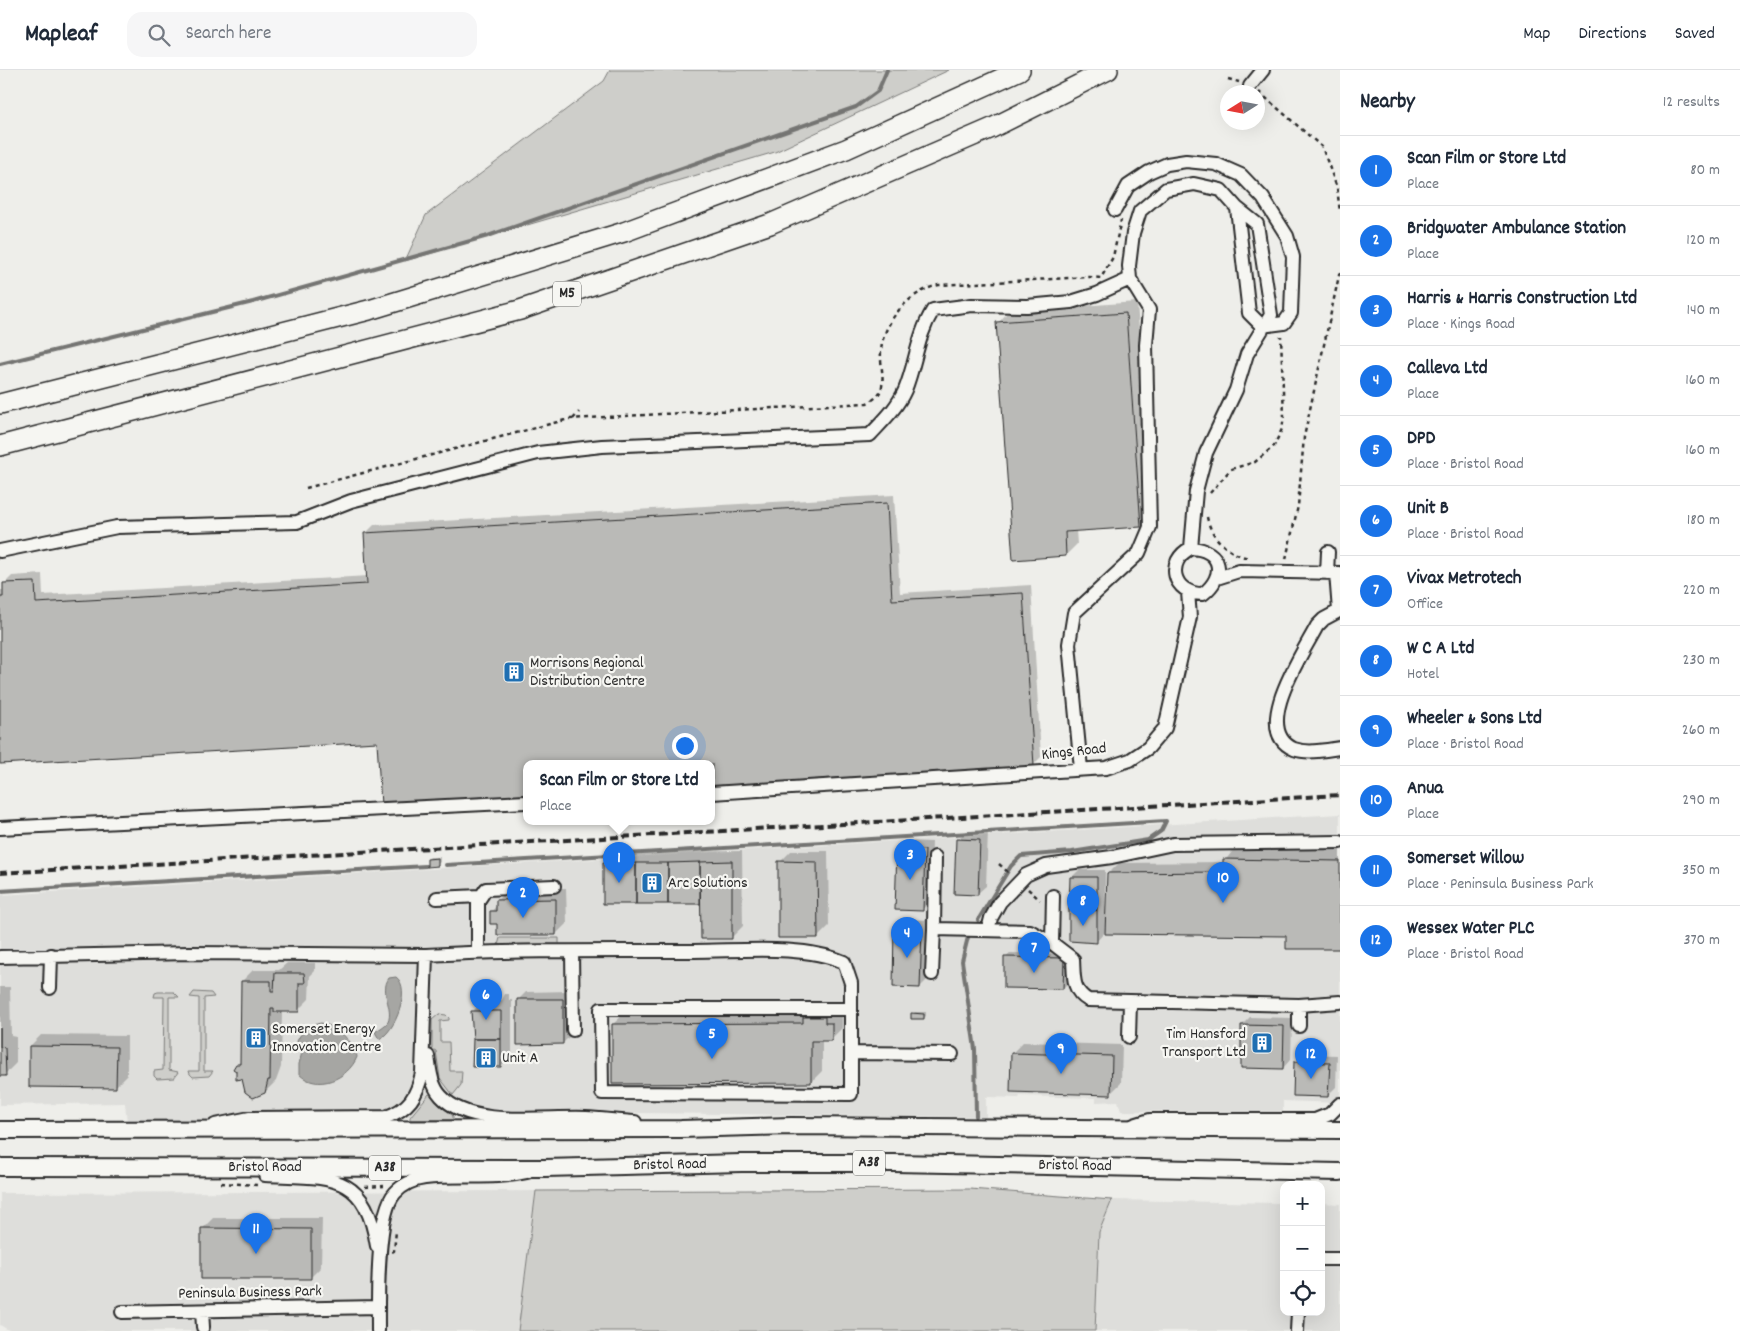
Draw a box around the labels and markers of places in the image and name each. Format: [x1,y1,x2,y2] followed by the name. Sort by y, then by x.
[530,652,645,693] place label: Morrisons Regional Distribution Centre
[502,660,526,684] building icon: Morrisons Regional Distribution Centre
[894,839,926,880] pin: 3
[603,842,635,883] pin: 1
[1207,862,1239,903] pin: 10
[640,871,664,895] building icon: Arc Solutions
[668,872,748,895] place label: Arc Solutions
[507,877,539,918] pin: 2
[1067,885,1099,926] pin: 8
[891,917,923,958] pin: 4
[1018,932,1050,973] pin: 7
[470,979,502,1020] pin: 6
[272,1018,381,1059] place label: Somerset Energy Innovation Centre
[696,1018,728,1059] pin: 5
[1162,1023,1246,1064] place label: Tim Hansford Transport Ltd
[244,1026,268,1050] building icon: Somerset Energy Innovation Centre
[1250,1031,1274,1055] building icon: Tim Hansford Transport Ltd
[1045,1033,1077,1074] pin: 9
[1295,1038,1327,1079] pin: 12
[474,1046,498,1070] building icon: Unit A
[502,1047,539,1070] place label: Unit A
[240,1213,272,1254] pin: 11

